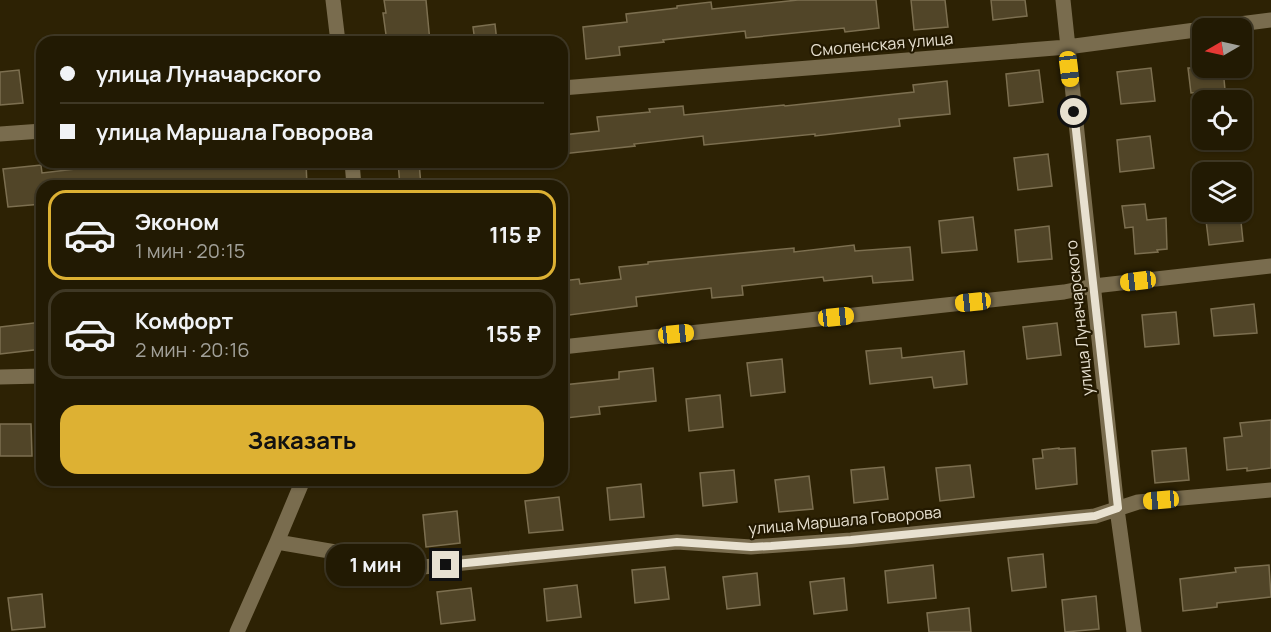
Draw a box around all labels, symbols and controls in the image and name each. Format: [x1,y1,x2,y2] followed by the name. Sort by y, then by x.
[1192,18,1252,78] north arrow
[1192,18,1252,222] map controls
[810,27,954,61] street label: Смоленская улица
[1058,50,1080,88] car
[96,59,321,89] text: улица Луначарского
[1192,90,1252,150] button: locate
[1060,98,1087,125] route start
[96,117,373,147] text: улица Маршала Говорова
[1192,162,1252,222] button: layers
[135,207,219,237] text: Эконом
[63,208,117,262] icon: car
[489,220,541,250] text: 115 ₽
[135,237,245,264] text: 1 мин · 20:15
[1060,239,1098,397] street label: улица Луначарского
[1119,270,1157,292] car
[954,291,992,313] car
[135,306,233,336] text: Комфорт
[817,306,855,328] car
[63,307,117,361] icon: car
[486,319,541,349] text: 155 ₽
[657,323,695,345] car
[135,336,250,363] text: 2 мин · 20:16
[60,405,544,474] button: Заказать
[1142,489,1180,511] car
[748,501,942,539] street label: улица Маршала Говорова
[326,544,425,586] callout: 1 мин
[350,551,401,578] text: 1 мин
[432,551,459,578] route end

